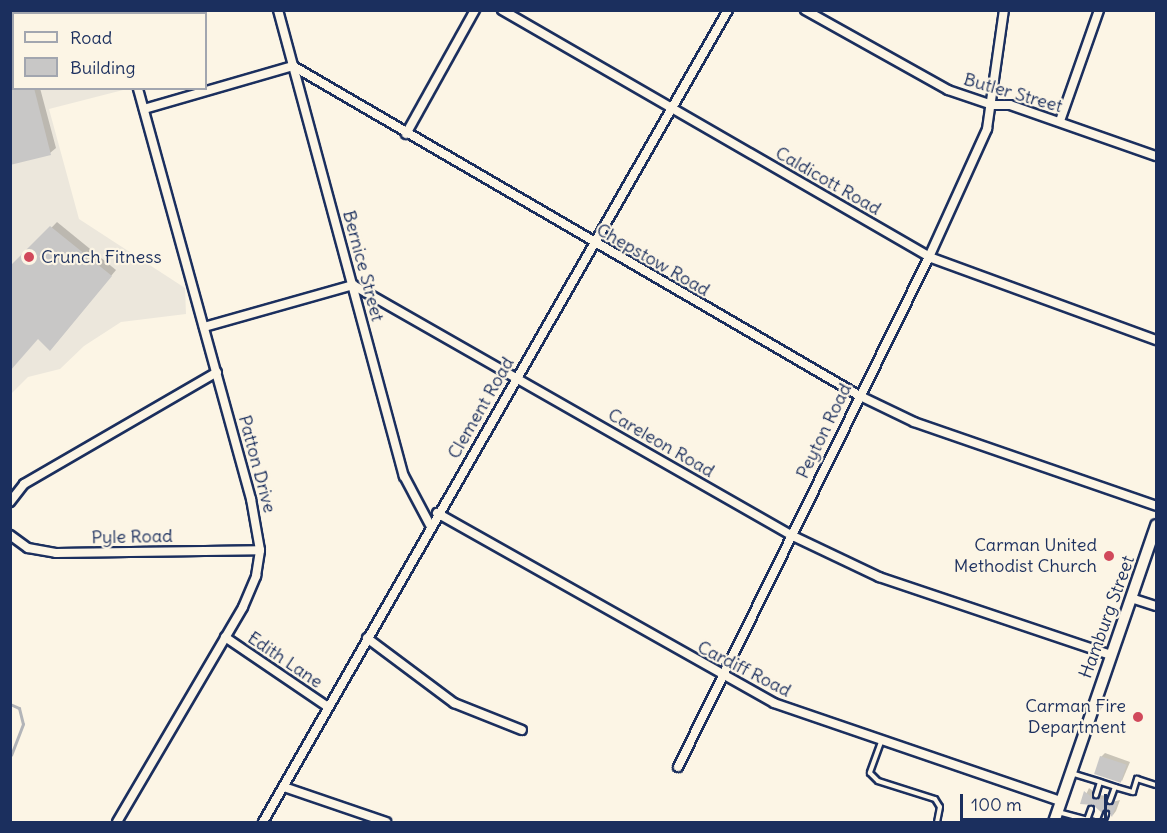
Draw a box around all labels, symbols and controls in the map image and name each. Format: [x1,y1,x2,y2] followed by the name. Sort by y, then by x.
[12,12,207,90] legend
[70,26,112,49] text: Road
[70,56,135,79] text: Building
[961,69,1065,117] street label: Butler Street
[771,142,885,220] street label: Caldicott Road
[338,208,388,324] street label: Bernice Street
[593,219,713,301] street label: Chepstow Road
[41,246,162,268] place label: Crunch Fitness
[22,250,36,264] marker: Crunch Fitness
[443,353,519,463] street label: Clement Road
[792,380,856,482] street label: Peyton Road
[604,404,718,482] street label: Careleon Road
[234,413,280,515] street label: Patton Drive
[91,525,173,549] street label: Pyle Road
[954,535,1097,578] place label: Carman United Methodist Church
[1102,549,1116,563] marker: Carman United Methodist Church
[1075,553,1139,681] street label: Hamburg Street
[243,627,327,693] street label: Edith Lane
[694,636,794,702] street label: Cardiff Road
[1025,696,1126,738] place label: Carman Fire Department
[1131,710,1145,724] marker: Carman Fire Department
[963,782,1110,820] scale bar
[971,793,1022,816] text: 100 m

